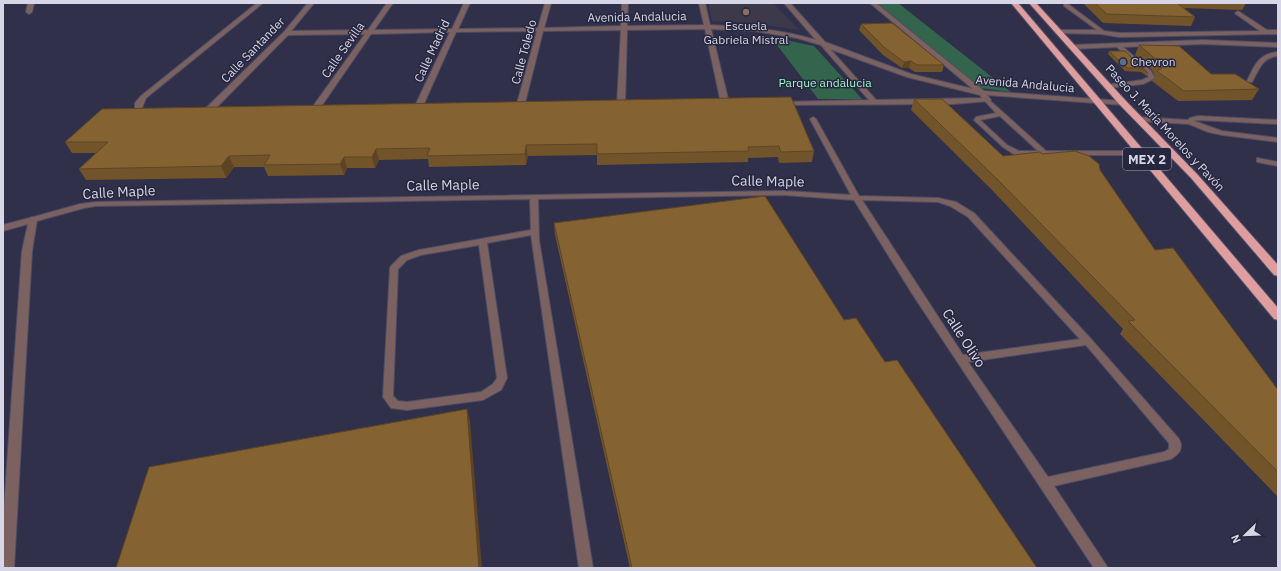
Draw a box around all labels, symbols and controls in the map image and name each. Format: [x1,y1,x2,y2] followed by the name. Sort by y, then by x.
[741,7,751,17] marker: Escuela Gabriela Mistral
[587,8,687,25] street label: Avenida Andalucia
[218,13,288,86] street label: Calle Santander
[411,17,453,84] street label: Calle Madrid
[318,18,368,81] street label: Calle Sevilla
[508,18,539,86] street label: Calle Toledo
[704,18,788,47] place label: Escuela Gabriela Mistral
[1131,54,1176,69] place label: Chevron
[1118,57,1128,67] marker: Chevron
[1103,61,1228,194] street label: Paseo J. María Morelos y Pavón
[975,72,1076,95] street label: Avenida Andalucia
[778,75,872,90] park label: Parque andalucia
[1123,148,1171,170] road number: MEX 2
[731,171,805,191] street label: Calle Maple
[406,175,480,195] street label: Calle Maple
[82,181,156,203] street label: Calle Maple
[938,305,990,371] street label: Calle Olivo
[1225,515,1265,555] north arrow
[1228,532,1244,545] text: N

